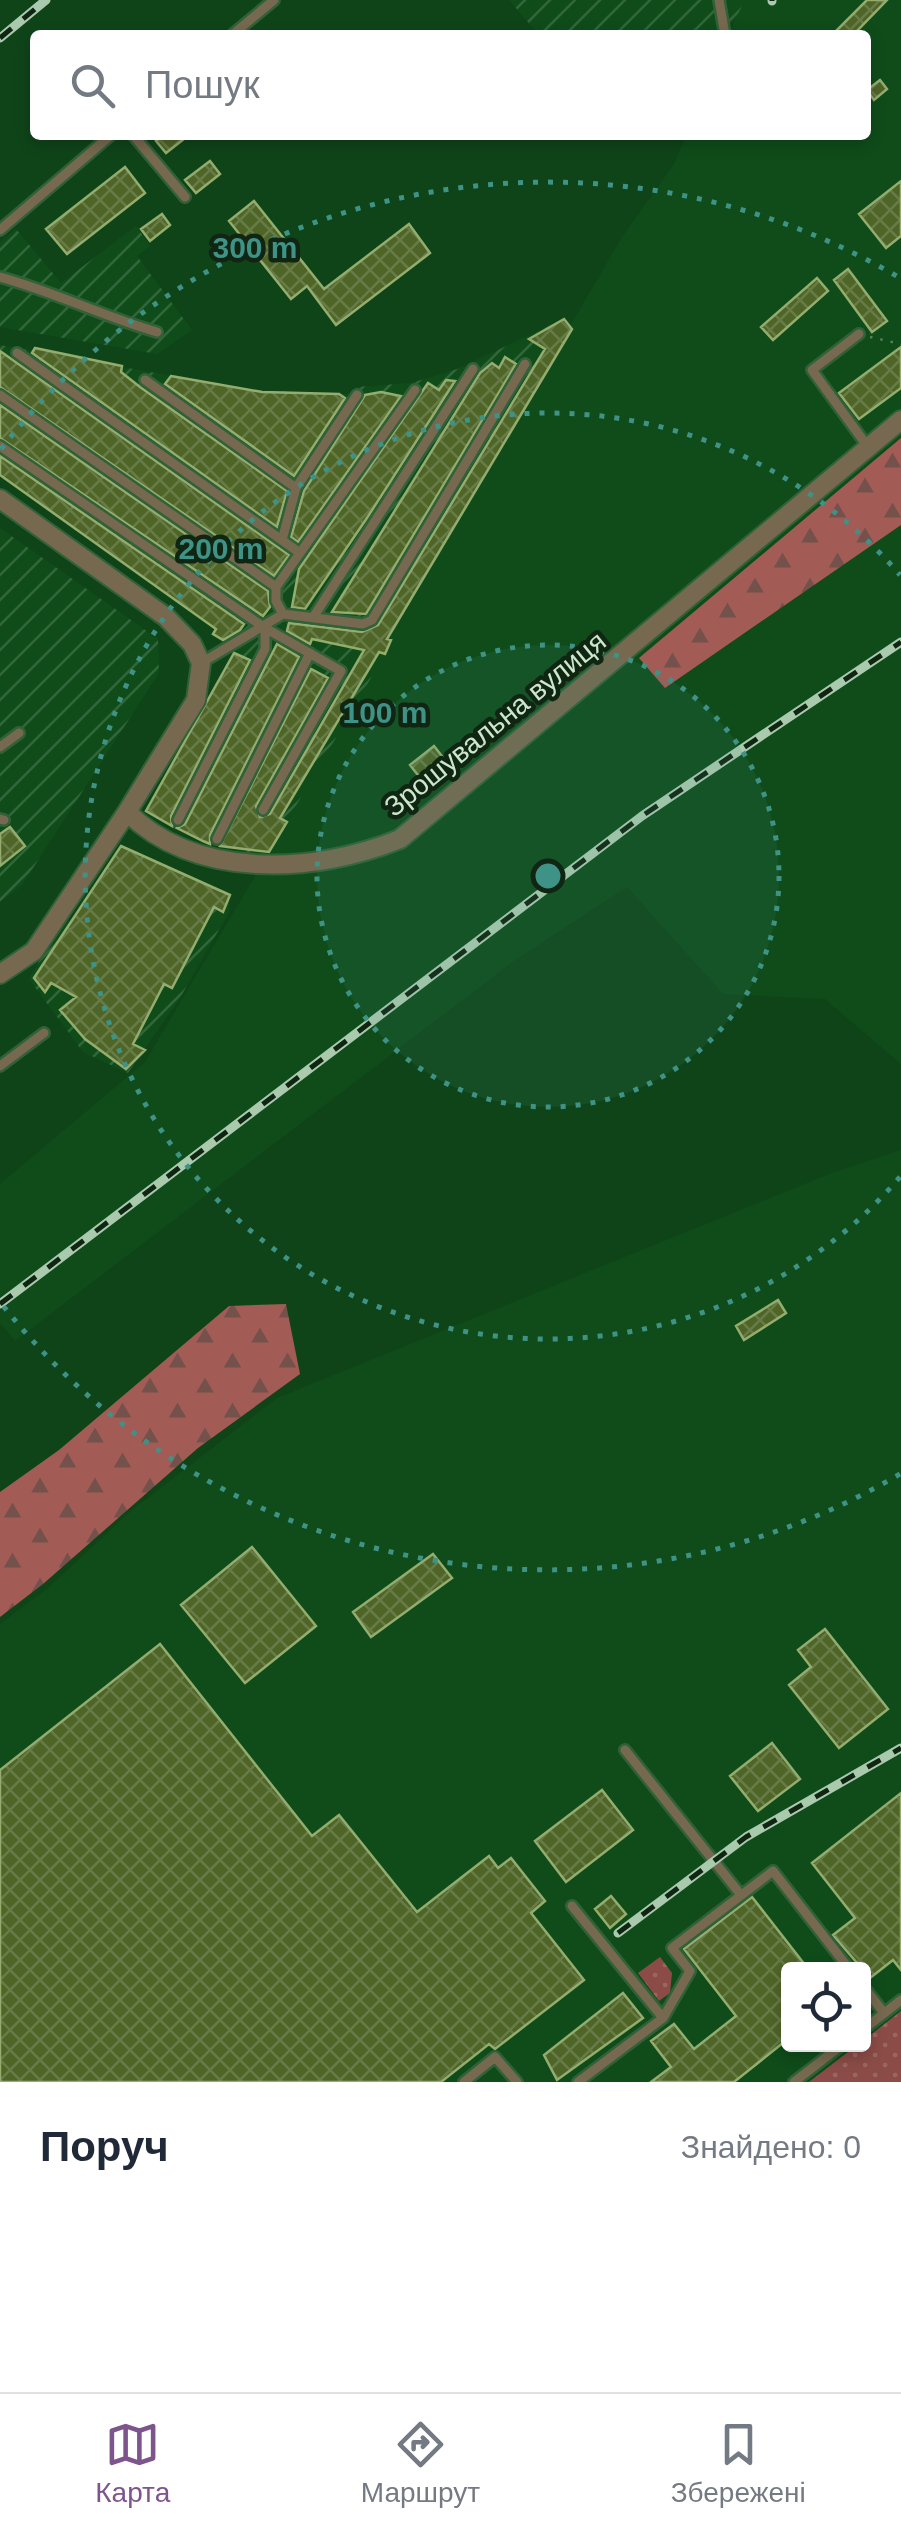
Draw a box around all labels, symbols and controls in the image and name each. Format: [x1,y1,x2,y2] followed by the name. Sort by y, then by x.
[30,30,871,140] search box
[65,58,120,113] icon: search
[145,64,260,106] text: Пошук
[212,231,298,264] text: 300 m
[178,532,264,565] text: 200 m
[378,625,612,823] street label: Зрошувальна вулиця
[342,696,428,729] text: 100 m
[530,858,566,894] centre of rings
[781,1962,871,2052] map controls
[781,1962,871,2052] button: locate
[40,2123,169,2170] text: Поруч
[681,2129,861,2165] text: Знайдено: 0
[95,2417,170,2509] tab: Карта
[361,2417,480,2509] tab: Маршрут
[671,2417,806,2509] tab: Збережені

